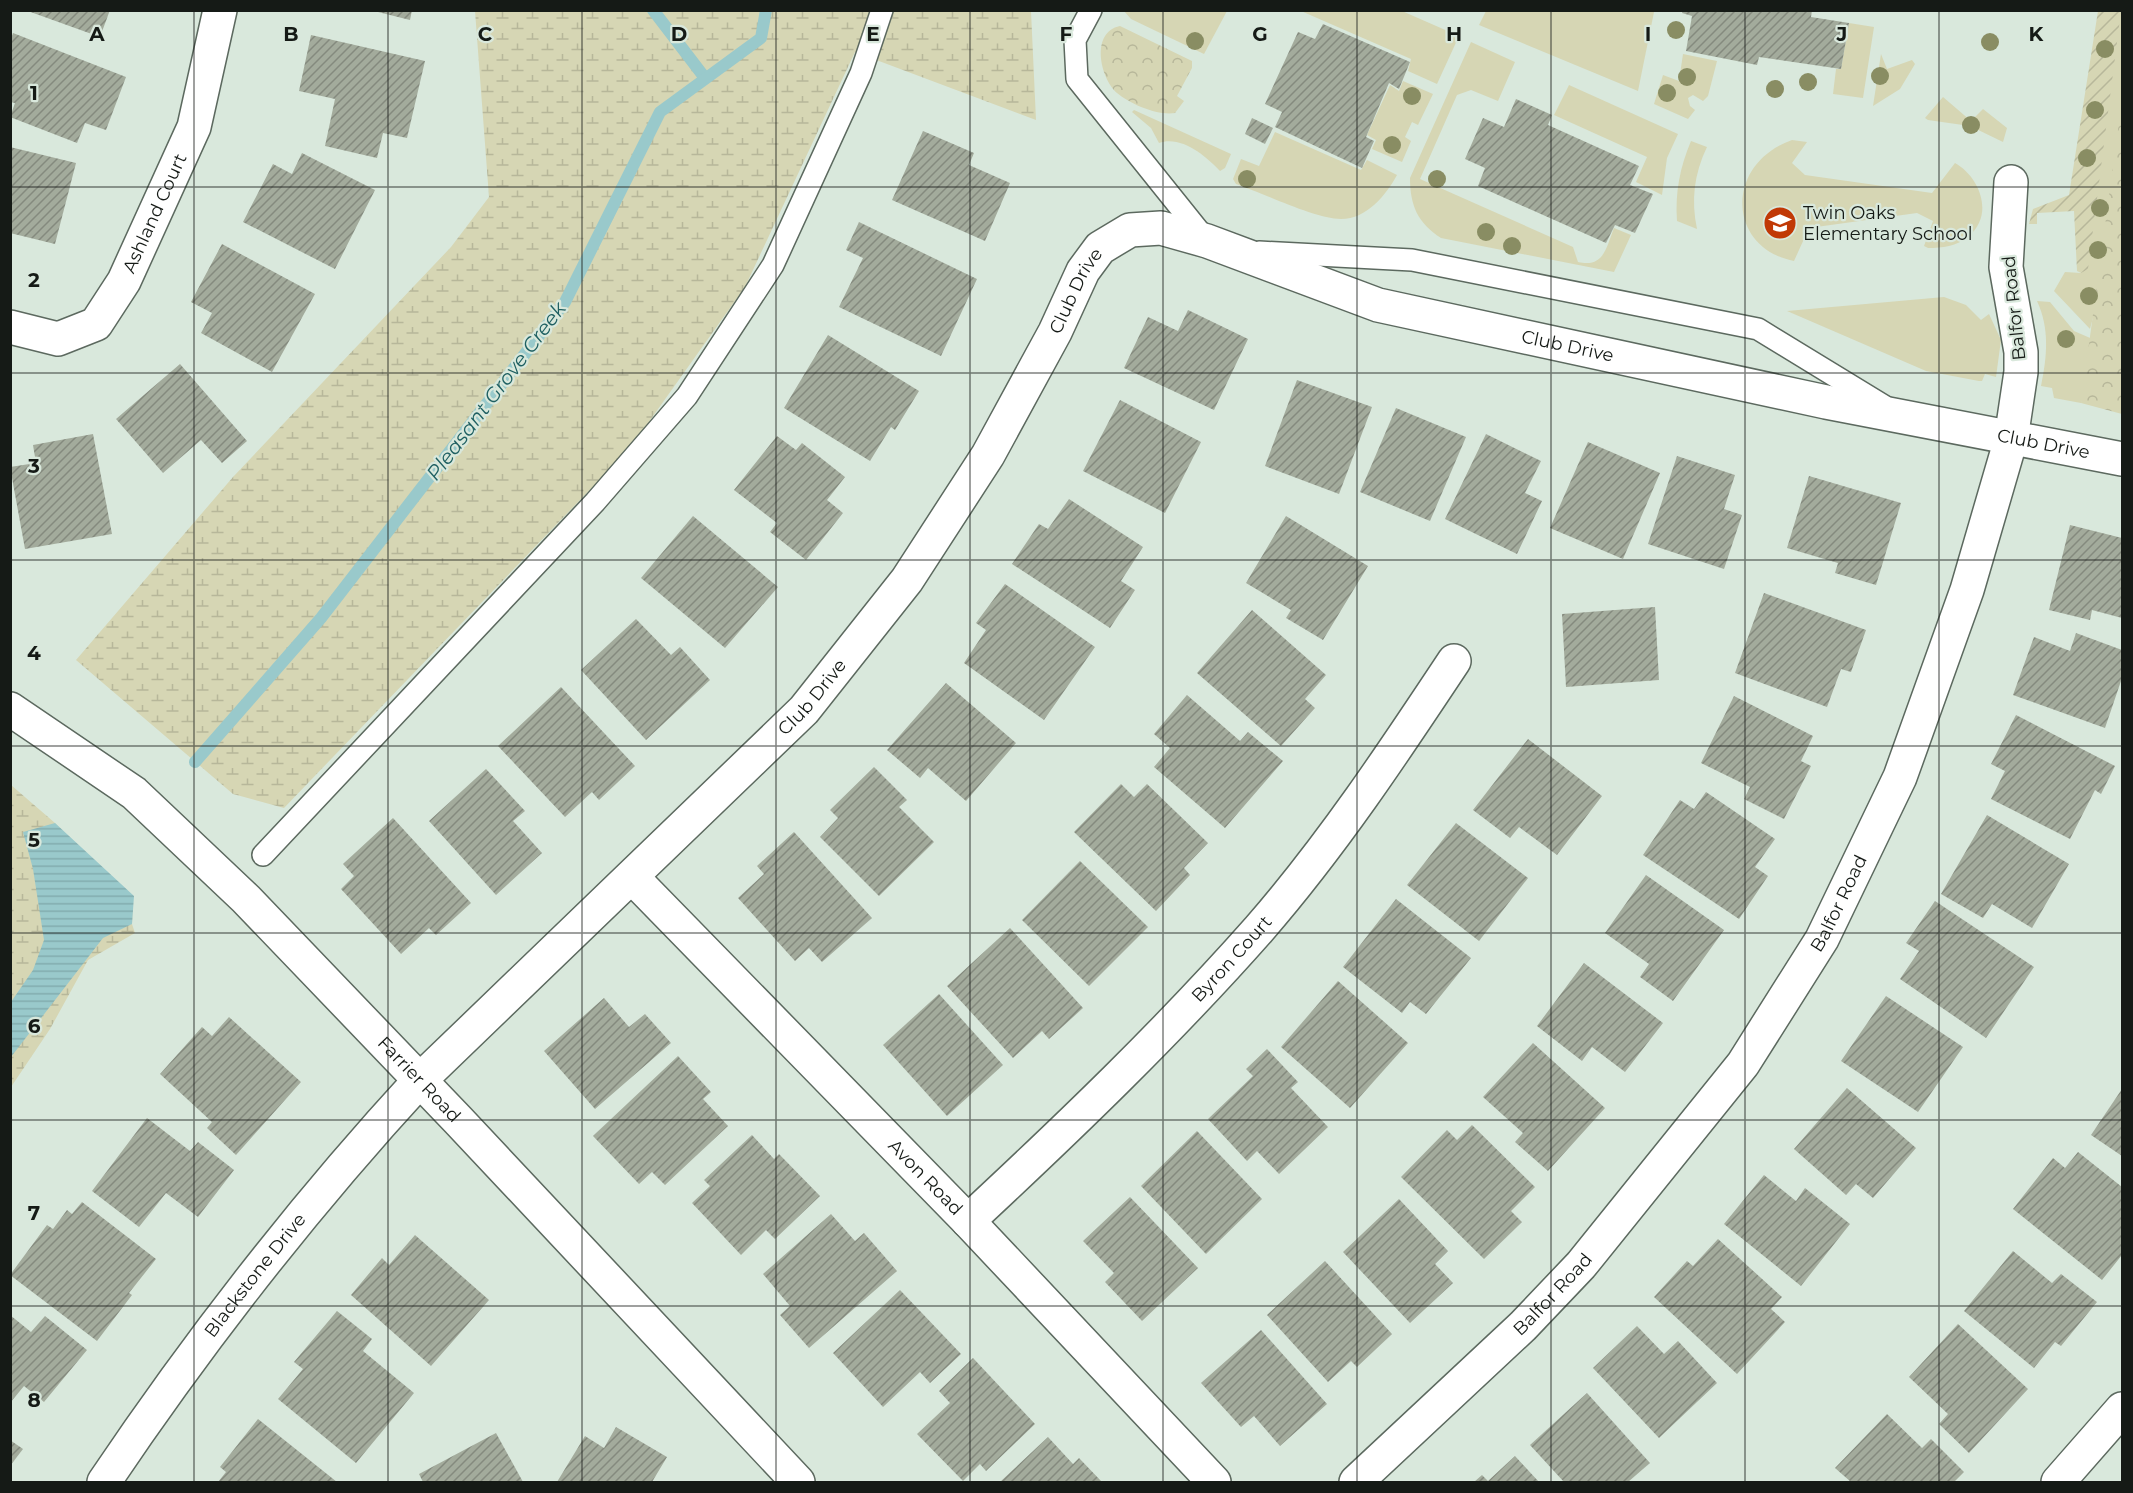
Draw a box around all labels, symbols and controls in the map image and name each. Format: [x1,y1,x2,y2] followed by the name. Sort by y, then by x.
[88,22,105,46] text: A
[283,22,299,46] text: B
[478,22,493,46] text: C
[671,22,687,46] text: D
[866,22,880,46] text: E
[1060,22,1073,46] text: F
[1252,22,1268,46] text: G
[1446,22,1462,46] text: H
[1645,22,1651,46] text: I
[1836,22,1847,46] text: J
[2029,22,2045,46] text: K
[30,81,38,105] text: 1
[118,150,191,277] street label: Ashland Court
[1803,202,1973,245] place label: Twin Oaks Elementary School
[1762,205,1798,241] school or university icon: Twin Oaks Elementary School
[1045,244,1107,337] street label: Club Drive
[1998,255,2030,361] street label: Balfor Road
[28,268,40,292] text: 2
[421,296,572,485] water label: Pleasant Grove Creek
[1519,325,1616,367] street label: Club Drive
[1995,424,2092,464] street label: Club Drive
[27,454,40,478] text: 3
[27,641,41,665] text: 4
[773,655,851,740] street label: Club Drive
[28,828,40,852] text: 5
[1806,851,1872,956] street label: Balfor Road
[1187,911,1277,1007] street label: Byron Court
[28,1014,41,1038] text: 6
[373,1032,465,1127] street label: Farrier Road
[884,1135,967,1220] street label: Avon Road
[28,1201,40,1225] text: 7
[200,1209,311,1342] street label: Blackstone Drive
[1509,1249,1597,1340] street label: Balfor Road
[27,1388,41,1412] text: 8

